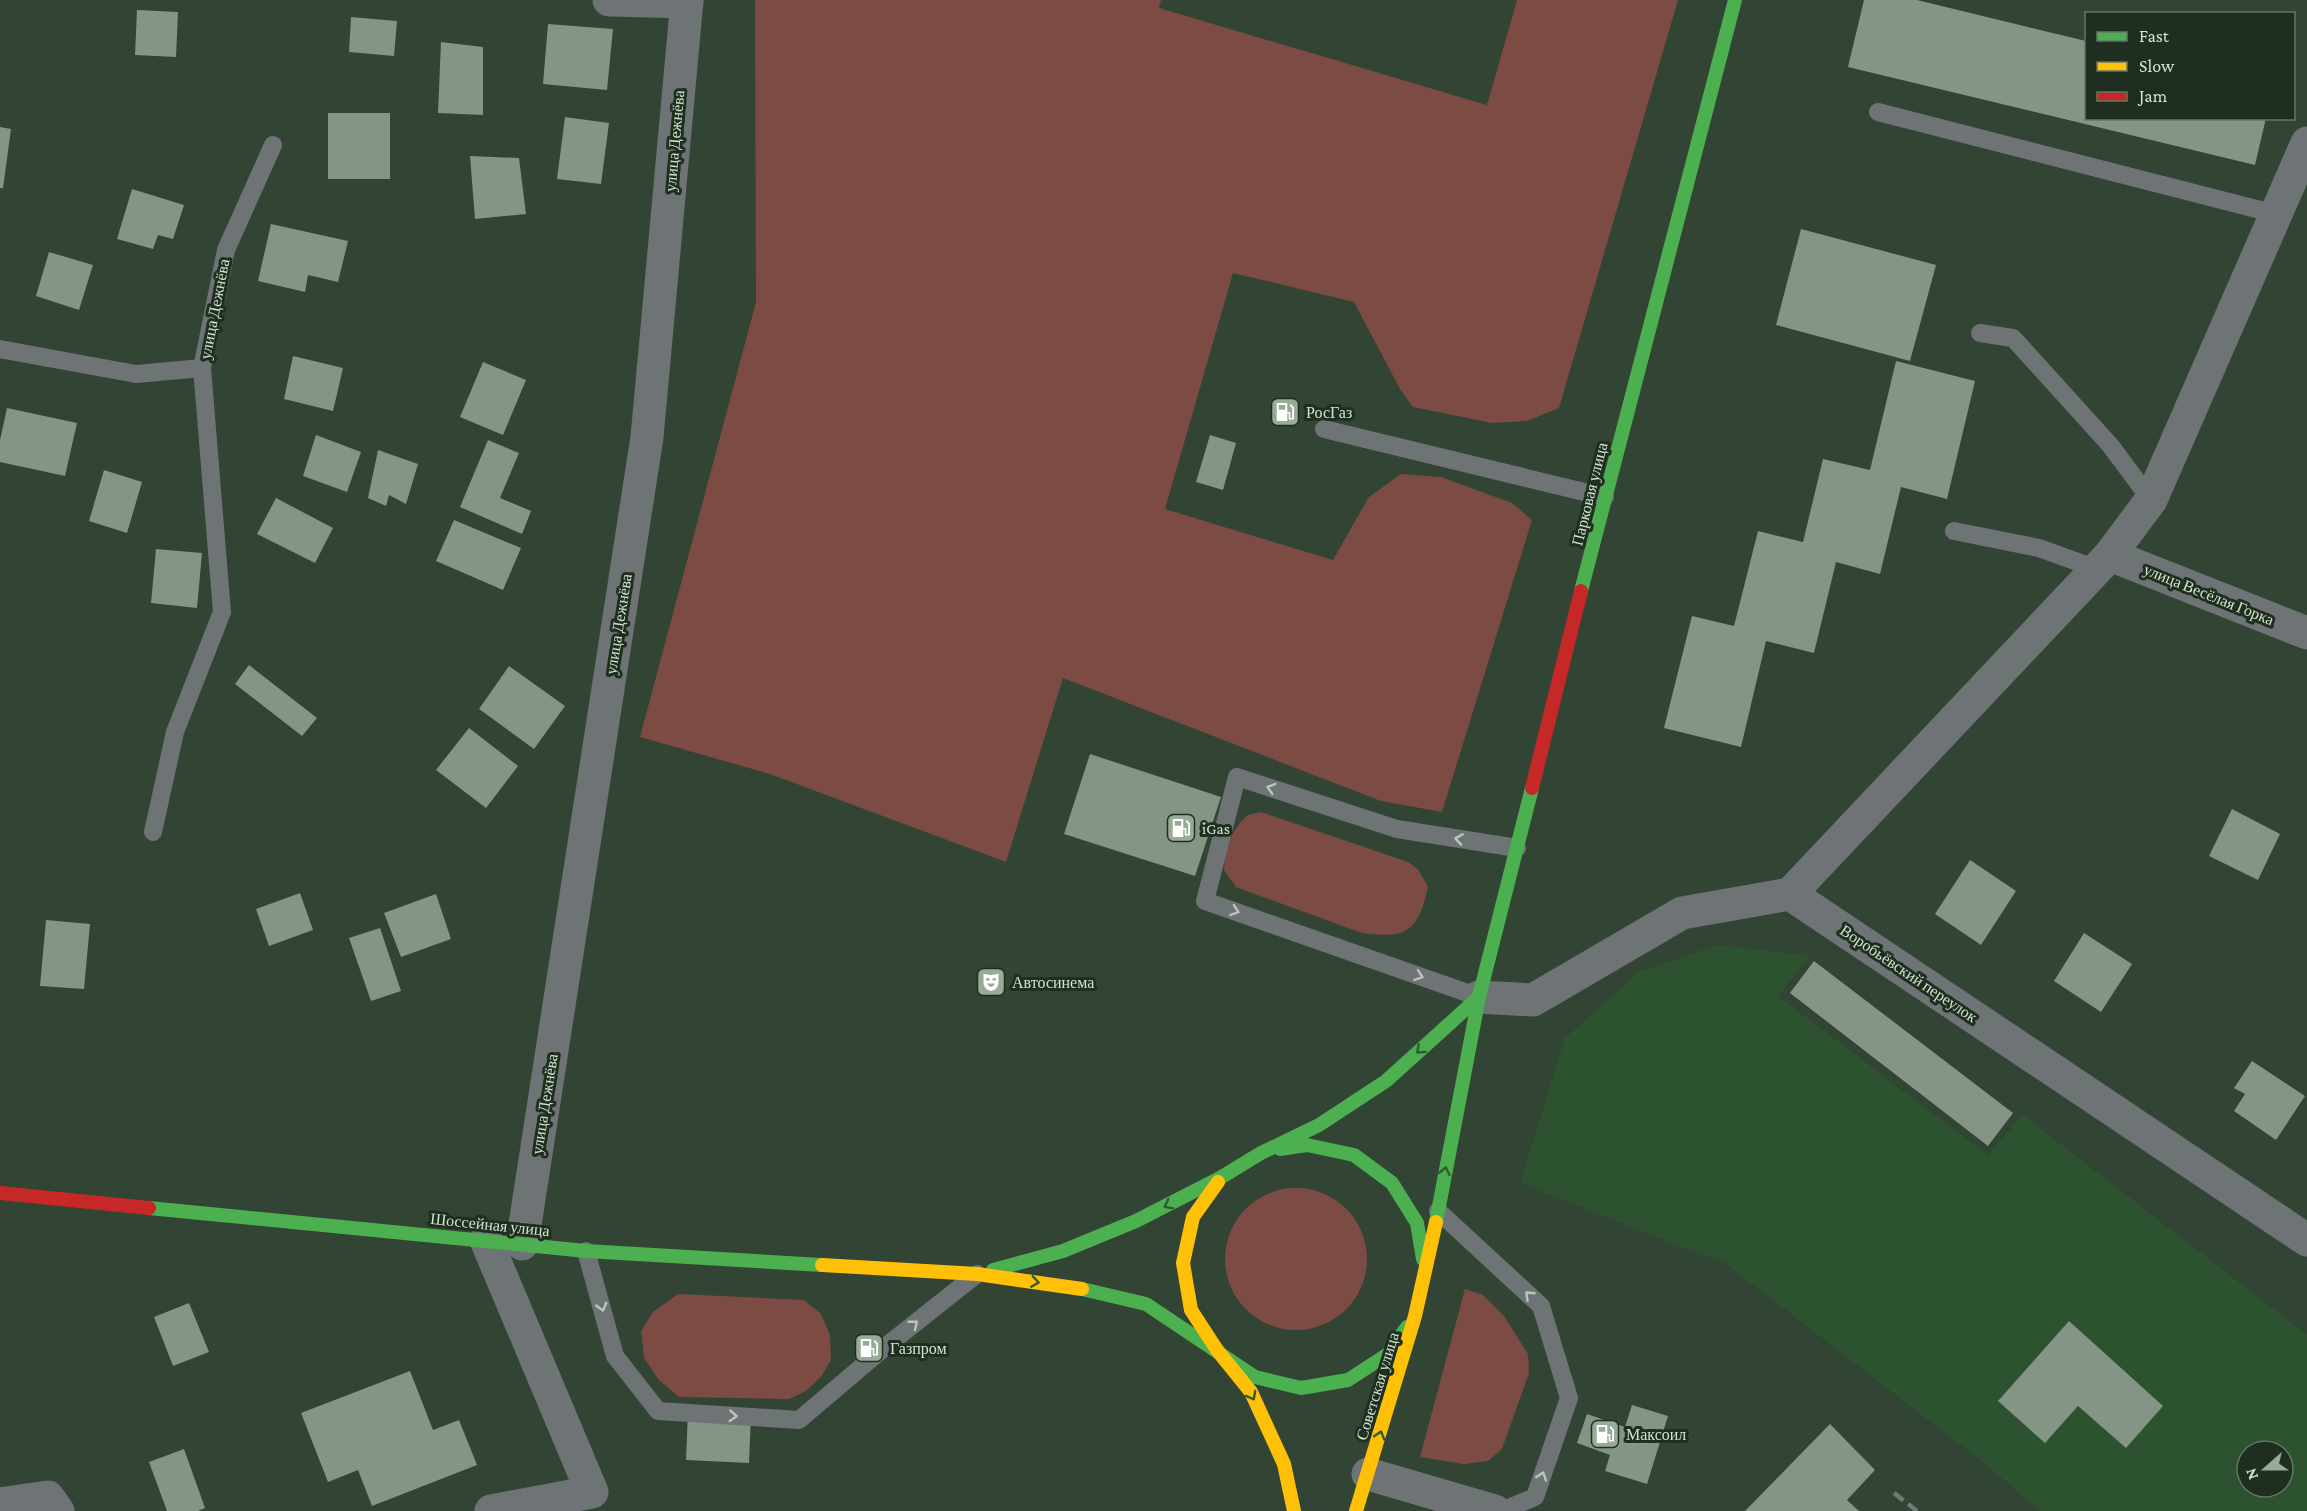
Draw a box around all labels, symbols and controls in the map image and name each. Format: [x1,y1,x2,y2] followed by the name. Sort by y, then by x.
[2085,12,2295,120] legend
[2139,26,2170,46] text: Fast
[2139,56,2175,76] text: Slow
[2137,86,2168,106] text: Jam
[662,90,688,193] street label: улица Дежнёва
[196,257,234,361] street label: улица Дежнёва
[1269,396,1301,428] fuel station icon: РосГаз
[1306,404,1352,421] place label: РосГаз
[1568,441,1612,548] street label: Парковая улица
[2141,561,2276,629] street label: улица Весёлая Горка
[602,572,636,676] street label: улица Дежнёва
[1266,783,1277,796] one-way arrow
[1165,812,1197,844] fuel station icon: iGas
[1202,820,1230,837] place label: iGas
[1454,833,1464,846] one-way arrow
[1229,904,1240,917] one-way arrow
[1837,921,1980,1026] street label: Воробьёвский переулок
[975,966,1007,998] theatre icon: Автосинема
[1413,968,1424,981] one-way arrow
[1012,974,1094,991] place label: Автосинема
[1416,1043,1427,1054] one-way arrow
[528,1052,562,1156] street label: улица Дежнёва
[1439,1167,1451,1176] one-way arrow
[1164,1198,1175,1209] one-way arrow
[429,1210,551,1240] street label: Шоссейная улица
[1030,1275,1040,1287] one-way arrow
[1525,1291,1536,1302] one-way arrow
[594,1302,607,1312] one-way arrow
[907,1321,918,1332] one-way arrow
[1353,1330,1403,1442] street label: Советская улица
[853,1332,885,1364] fuel station icon: Газпром
[890,1340,947,1358] place label: Газпром
[1245,1390,1256,1400] one-way arrow
[728,1409,737,1422] one-way arrow
[1589,1418,1621,1450] fuel station icon: Максоил
[1626,1426,1686,1443] place label: Максоил
[1373,1430,1385,1441] one-way arrow
[2235,1439,2295,1499] north arrow
[2242,1466,2261,1482] text: N
[1534,1471,1547,1482] one-way arrow

